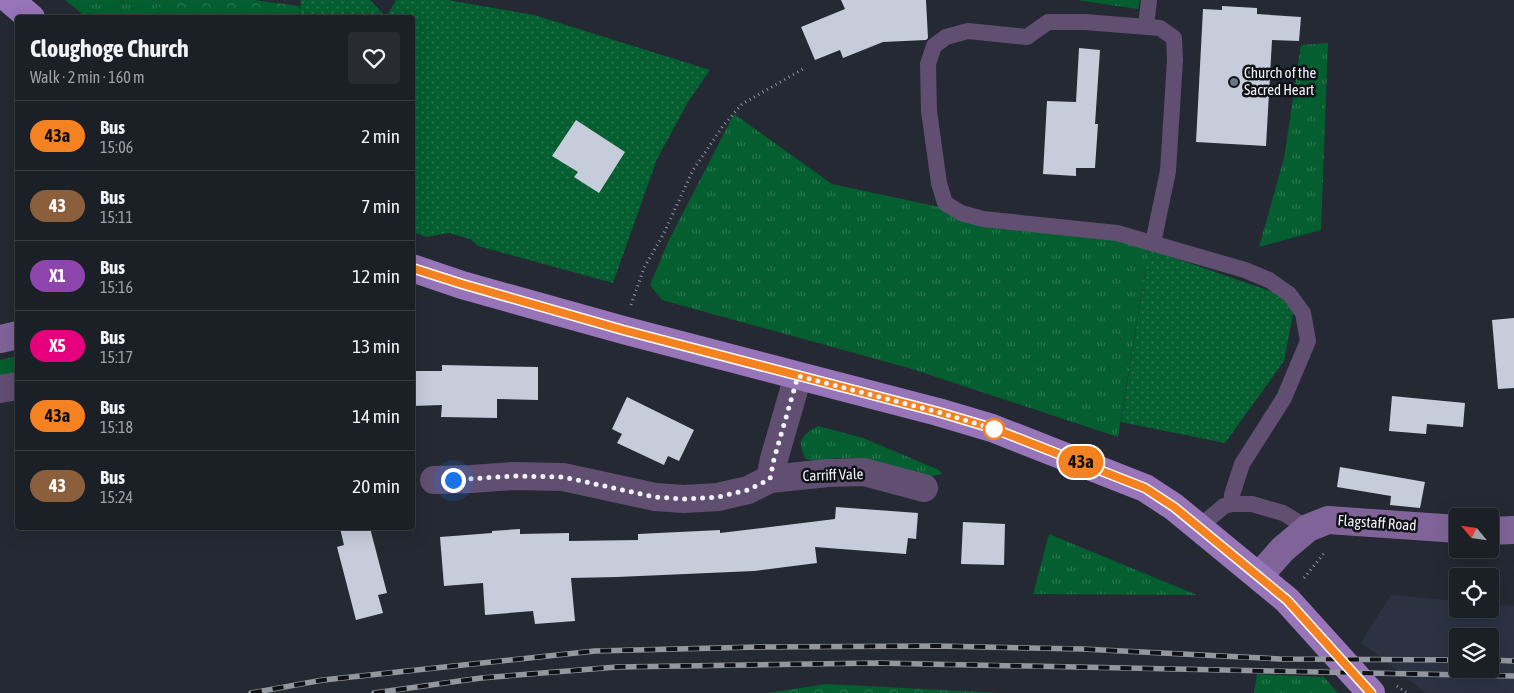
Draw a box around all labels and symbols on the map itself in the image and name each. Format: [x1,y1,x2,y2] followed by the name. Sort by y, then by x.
[1244,64,1316,98] place label: Church of the Sacred Heart
[1228,76,1240,88] marker: Church of the Sacred Heart
[983,418,1005,440] unlabelled marker
[1052,446,1110,478] line badge: 43a
[802,465,864,484] street label: Carriff Vale
[441,468,466,493] your location
[1449,508,1499,558] north arrow
[1337,511,1417,534] street label: Flagstaff Road

